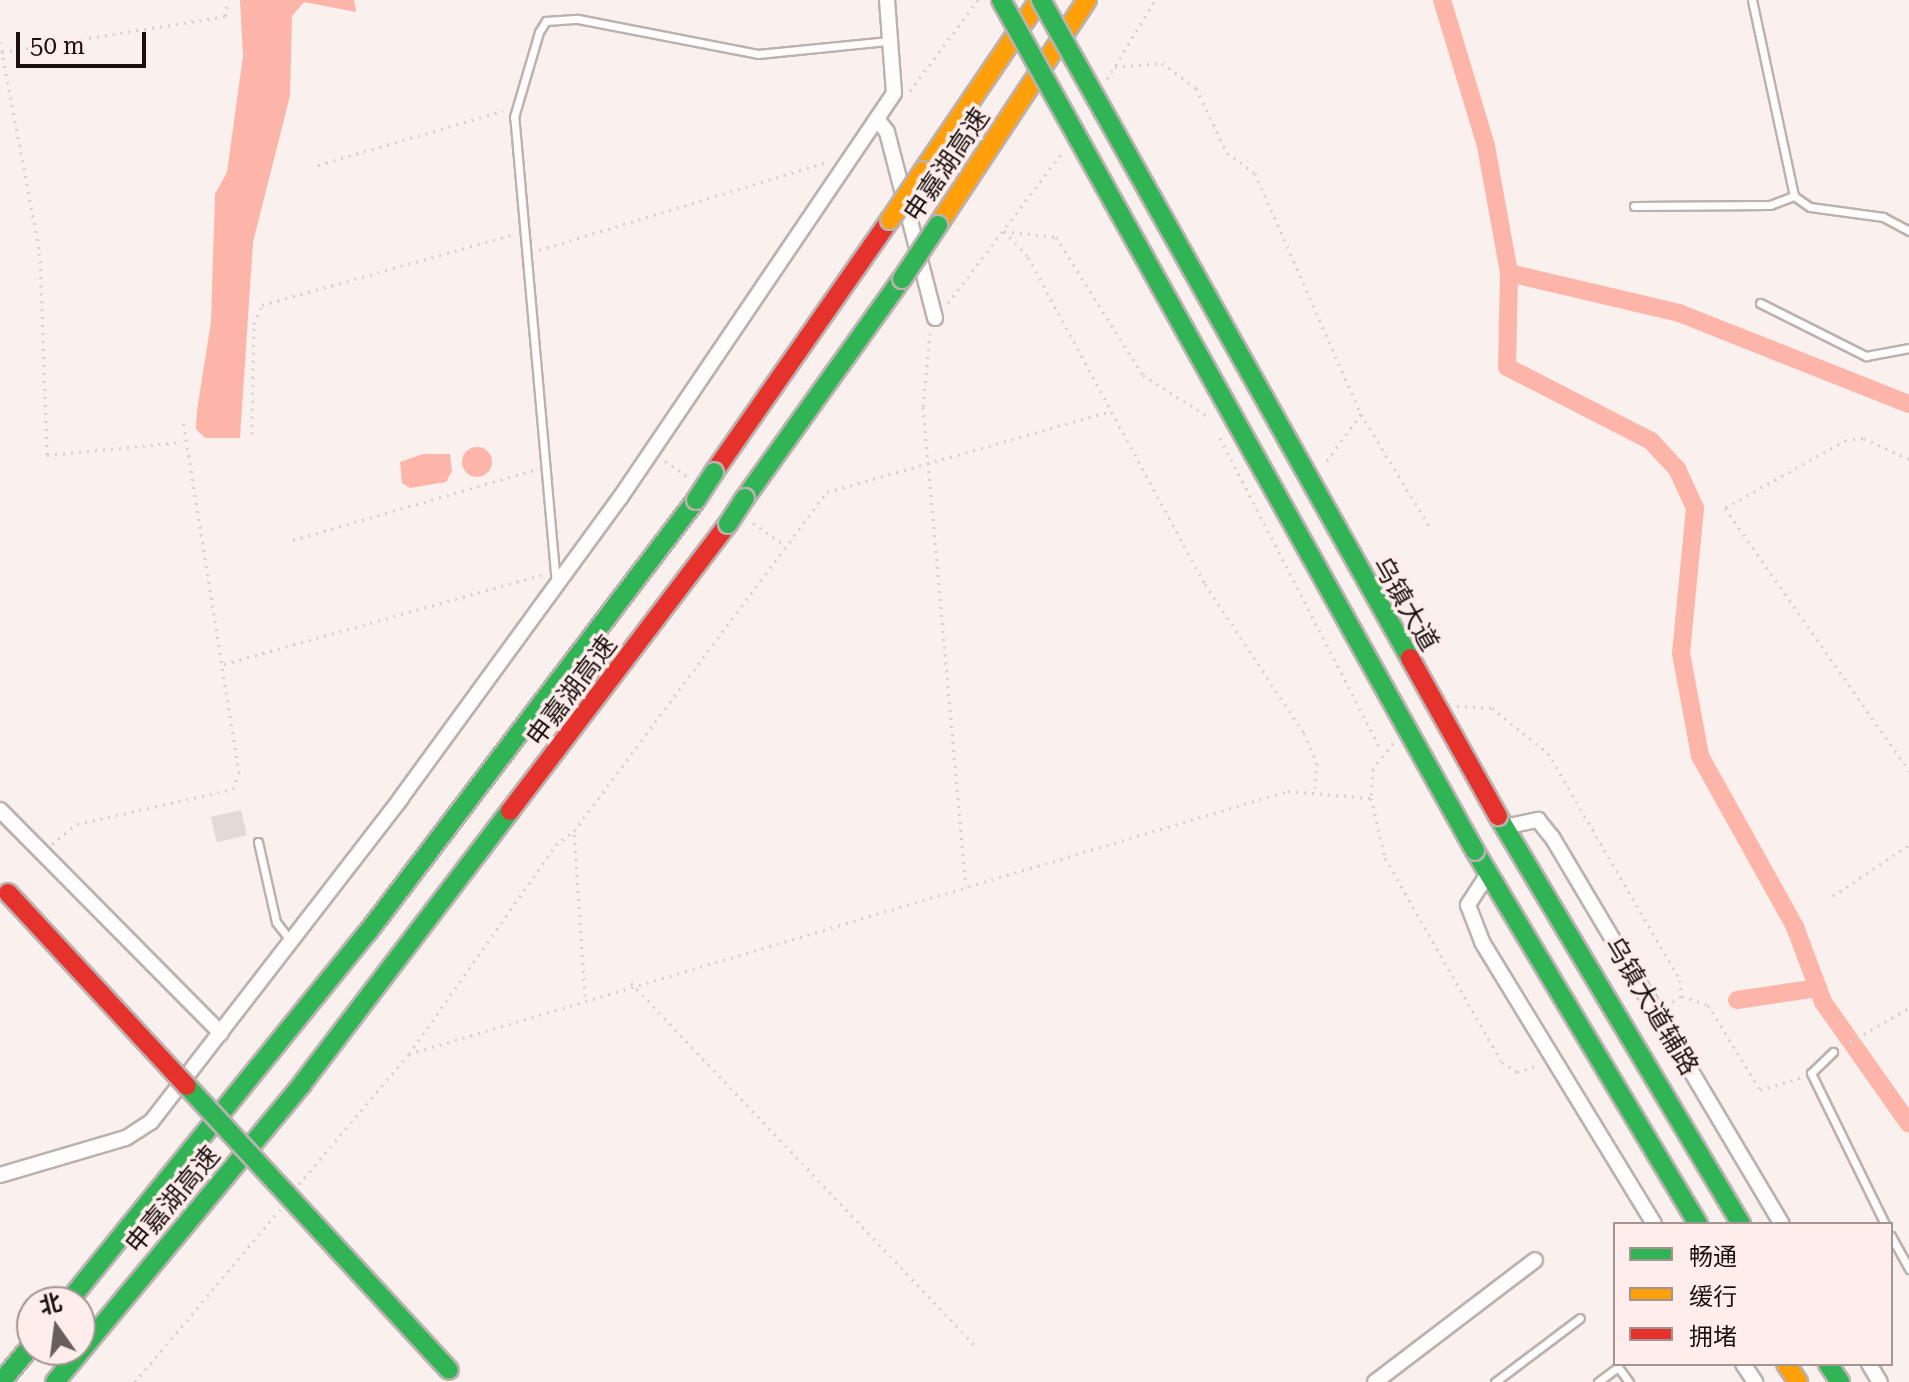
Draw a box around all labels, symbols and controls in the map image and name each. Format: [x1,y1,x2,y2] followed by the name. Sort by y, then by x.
[20,16,150,66] scale bar
[30,32,85,60] text: 50 m
[898,102,996,228] street label: 申嘉湖高速
[1365,551,1445,657] street label: 乌镇大道
[520,630,624,752] street label: 申嘉湖高速
[1597,931,1705,1081] street label: 乌镇大道辅路
[119,1140,227,1260] street label: 申嘉湖高速
[1613,1222,1893,1366] legend
[1689,1243,1737,1271] text: 畅通
[1689,1283,1737,1311] text: 缓行
[16,1286,96,1366] north arrow
[37,1289,64,1319] text: 北
[1689,1323,1737,1351] text: 拥堵

